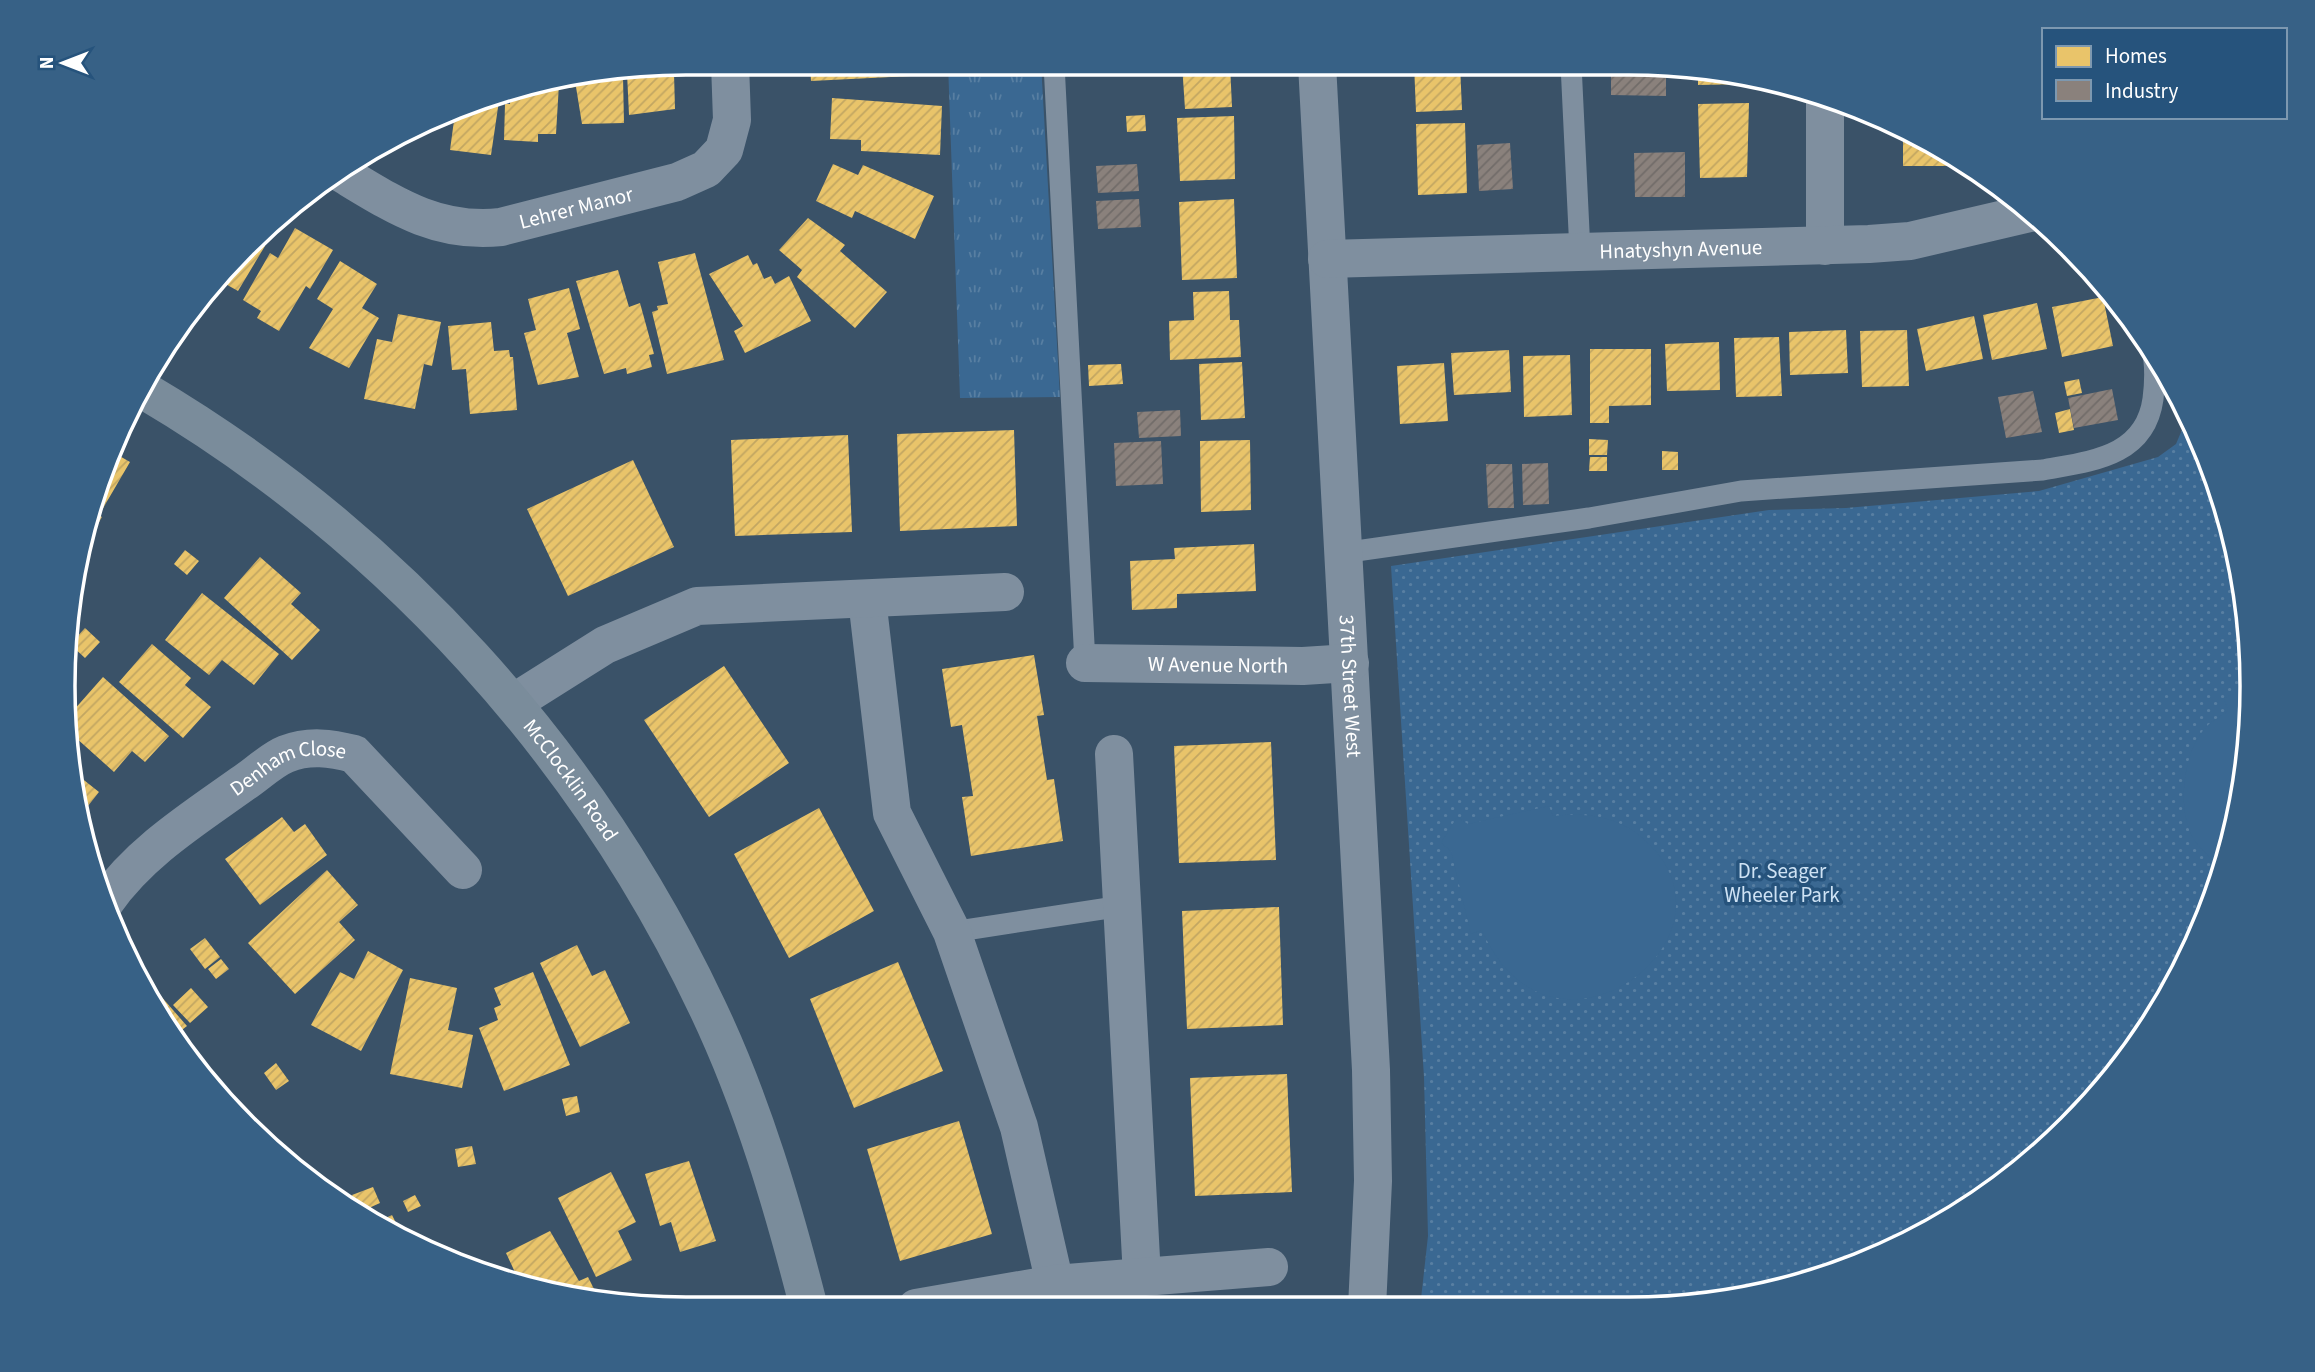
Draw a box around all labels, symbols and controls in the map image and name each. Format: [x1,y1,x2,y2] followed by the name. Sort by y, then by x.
[28,28,98,98] north arrow
[2042,28,2287,119] legend
[2105,41,2167,71] text: Homes
[34,57,61,69] text: N
[2105,76,2178,106] text: Industry
[516,179,637,237] street label: Lehrer Manor
[1599,232,1763,266] street label: Hnatyshyn Avenue
[1332,614,1369,758] street label: 37th Street West
[1148,649,1288,681] street label: W Avenue North
[516,712,626,847] street label: McClocklin Road
[224,733,349,803] street label: Denham Close
[1724,856,1840,910] park label: Dr. Seager Wheeler Park

